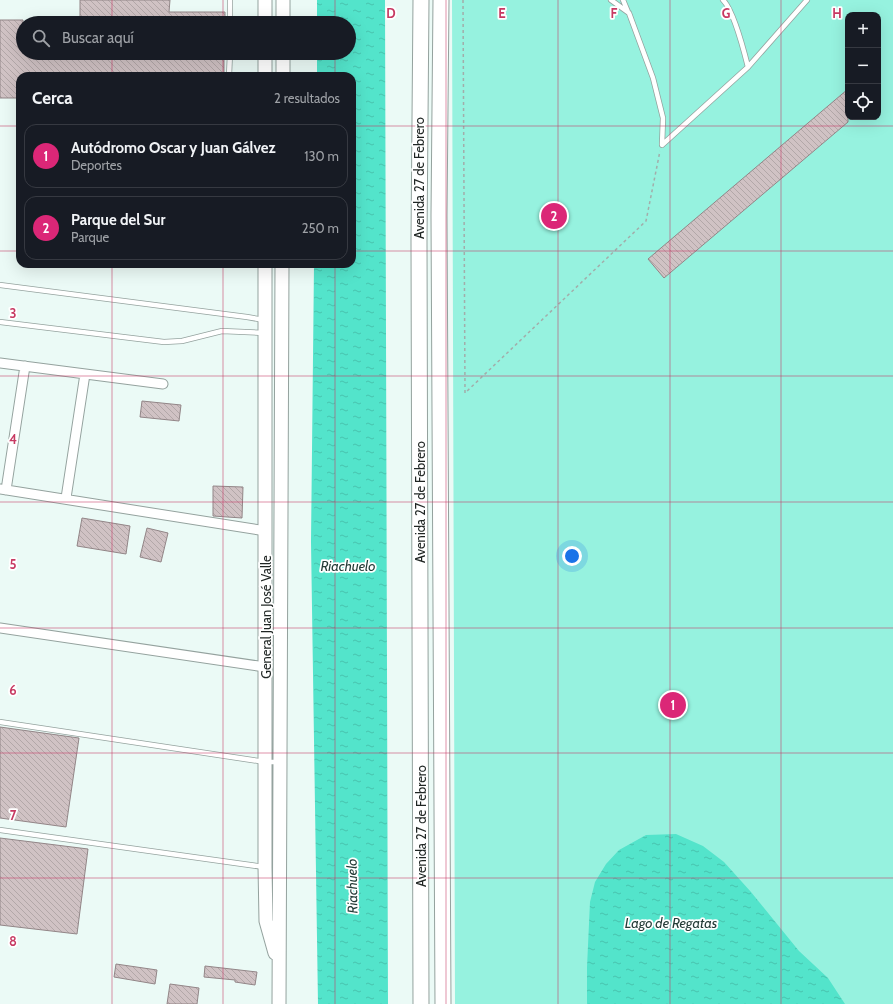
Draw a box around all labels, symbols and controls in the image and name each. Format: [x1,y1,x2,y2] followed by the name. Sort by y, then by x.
[386,5,396,21] text: D
[498,5,506,21] text: E
[611,5,618,21] text: F
[722,5,731,21] text: G
[832,5,842,21] text: H
[845,12,881,120] map controls
[845,12,881,48] button: +
[16,16,356,60] search box
[30,27,52,49] icon: search
[62,29,134,47] text: Buscar aquí
[845,48,881,84] button: −
[845,84,881,120] button: locate
[32,88,73,108] text: Cerca
[274,90,340,106] text: 2 resultados
[411,117,427,239] street label: Avenida 27 de Febrero
[71,139,276,157] text: Autódromo Oscar y Juan Gálvez
[44,148,48,164] text: 1
[304,148,339,164] text: 130 m
[71,157,122,173] text: Deportes
[541,201,567,231] pin: 2
[71,211,165,229] text: Parque del Sur
[43,220,49,236] text: 2
[302,220,339,236] text: 250 m
[71,229,109,245] text: Parque
[9,305,17,321] text: 3
[9,431,17,447] text: 4
[412,441,428,563] street label: Avenida 27 de Febrero
[562,546,582,566] your location
[258,555,274,679] street label: General Juan José Valle
[10,556,17,572] text: 5
[321,557,375,575] water label: Riachuelo
[9,682,17,698] text: 6
[660,690,686,720] pin: 1
[413,765,429,887] street label: Avenida 27 de Febrero
[10,807,17,823] text: 7
[343,858,361,914] water label: Riachuelo
[625,914,718,932] water label: Lago de Regatas
[9,933,17,949] text: 8

